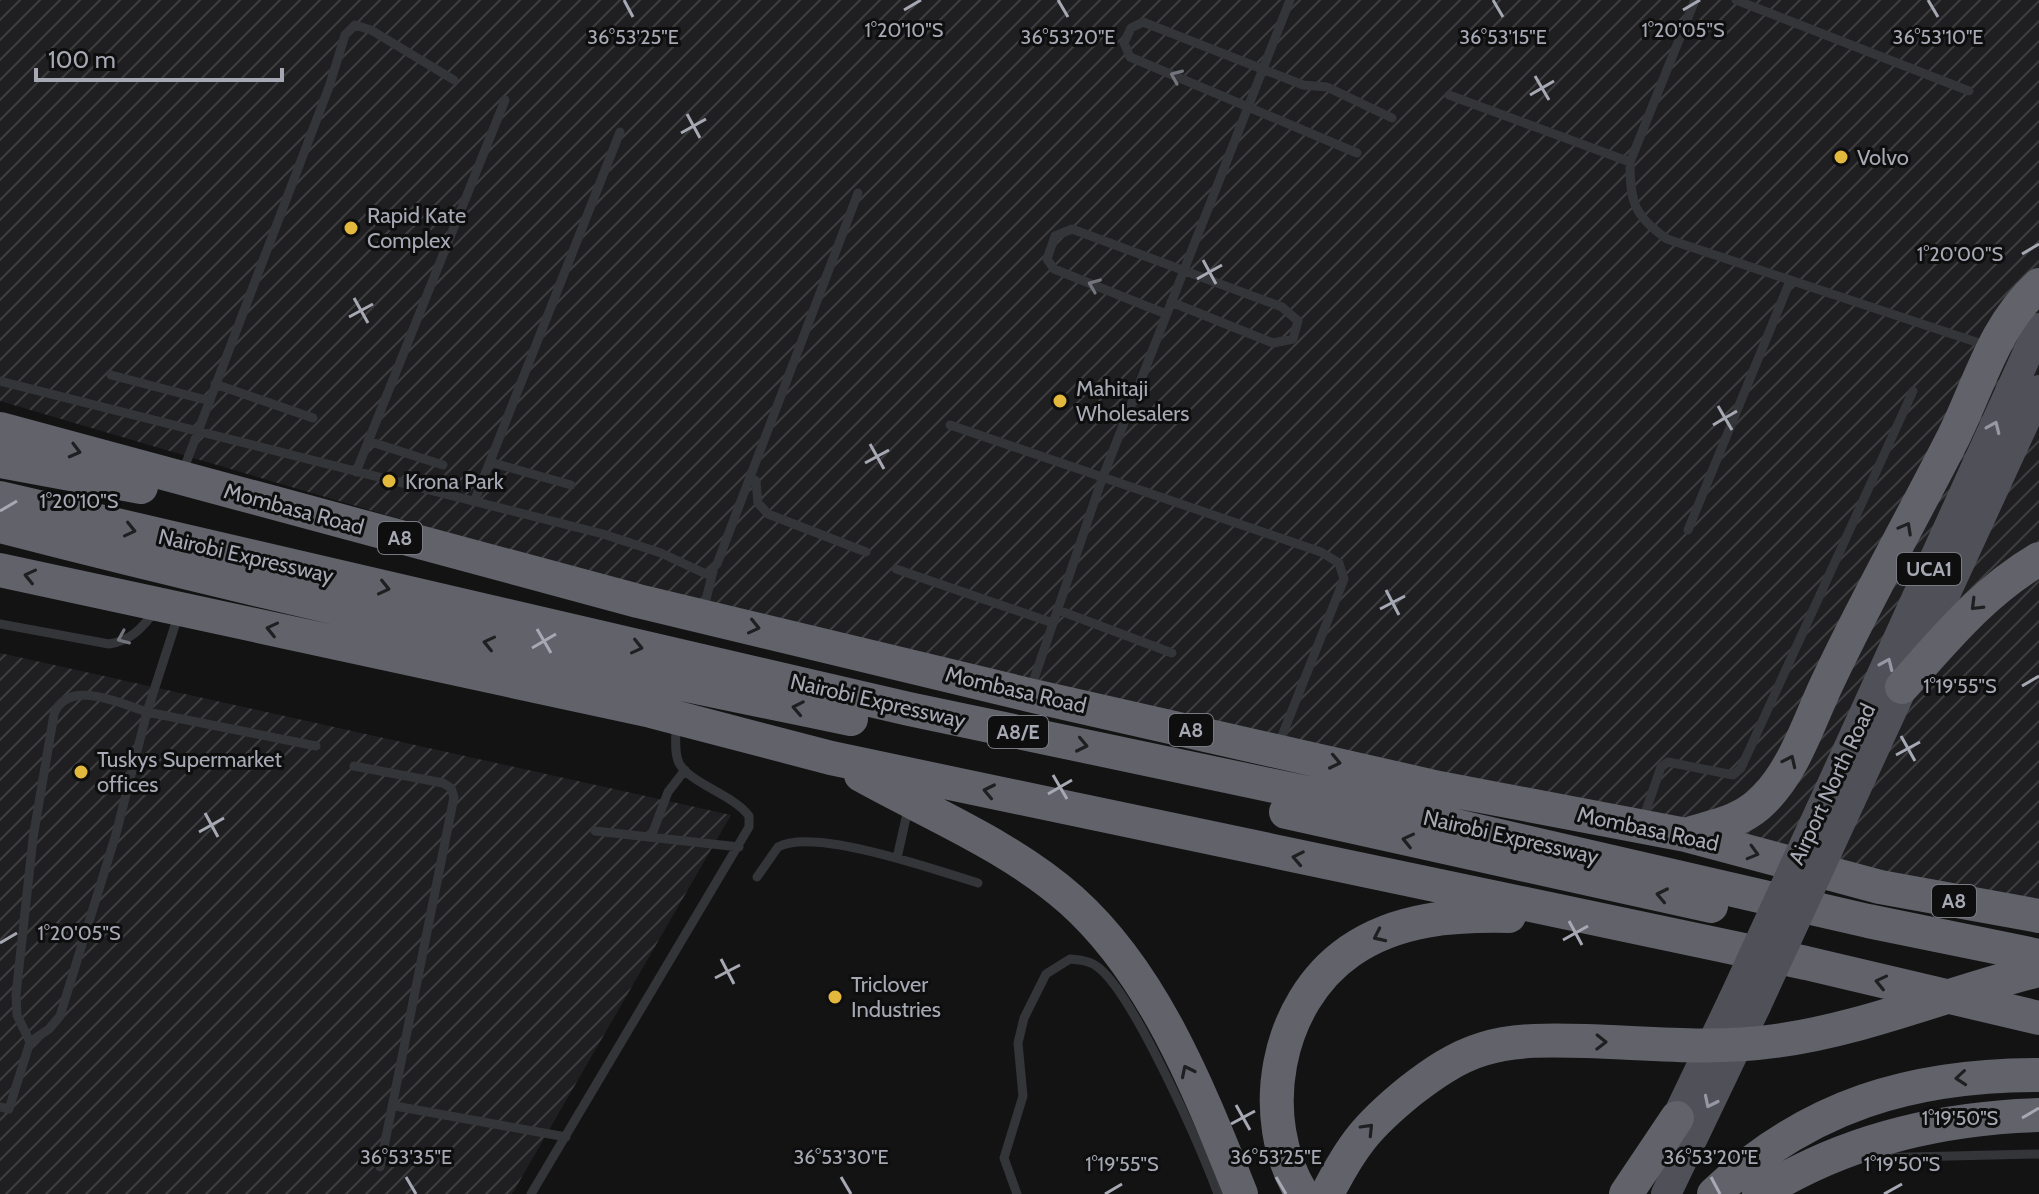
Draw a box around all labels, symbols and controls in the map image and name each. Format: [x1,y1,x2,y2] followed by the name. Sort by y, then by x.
[865,18,944,42] text: 1°20'10"S
[1641,18,1725,42] text: 1°20'05"S
[587,25,679,49] text: 36°53'25"E
[1021,25,1115,49] text: 36°53'20"E
[1459,25,1547,49] text: 36°53'15"E
[1893,25,1983,49] text: 36°53'10"E
[36,32,282,82] scale bar
[48,45,116,74] text: 100 m
[1170,70,1185,86] one-way arrow
[1857,144,1909,171] place label: Volvo
[1832,148,1850,166] marker: Volvo
[367,202,466,254] place label: Rapid Kate Complex
[342,219,360,237] marker: Rapid Kate Complex
[1917,242,2003,266] text: 1°20'00"S
[1088,279,1102,295] one-way arrow
[1076,375,1189,427] place label: Mahitaji Wholesalers
[1051,392,1069,410] marker: Mahitaji Wholesalers
[1984,421,2000,435] one-way arrow
[67,441,81,458] one-way arrow
[405,468,504,495] place label: Krona Park
[380,472,398,490] marker: Krona Park
[221,477,367,541] street label: Mombasa Road
[40,489,119,513] text: 1°20'10"S
[123,521,137,538] one-way arrow
[378,522,422,554] road number: A8
[1896,522,1911,536] one-way arrow
[156,523,336,589] street label: Nairobi Expressway
[1897,553,1961,585] road number: UCA1
[23,568,37,585] one-way arrow
[376,578,390,595] one-way arrow
[1971,596,1986,610] one-way arrow
[747,618,761,635] one-way arrow
[265,621,279,638] one-way arrow
[117,629,131,645] one-way arrow
[483,635,496,652] one-way arrow
[630,638,643,655] one-way arrow
[1877,657,1893,672] one-way arrow
[943,661,1089,719] street label: Mombasa Road
[788,668,968,734] street label: Nairobi Expressway
[1923,674,1997,698] text: 1°19'55"S
[1783,699,1881,869] street label: Airport North Road
[792,700,806,717] one-way arrow
[1169,714,1213,746] road number: A8
[988,716,1048,748] road number: A8/E
[1075,736,1089,753] one-way arrow
[97,746,283,798] place label: Tuskys Supermarket offices
[1327,753,1341,770] one-way arrow
[1781,755,1797,769] one-way arrow
[72,763,90,781] marker: Tuskys Supermarket offices
[983,783,997,800] one-way arrow
[1575,801,1721,857] street label: Mombasa Road
[1421,804,1601,870] street label: Nairobi Expressway
[1402,832,1416,849] one-way arrow
[1745,844,1759,860] one-way arrow
[1292,850,1305,867] one-way arrow
[1932,885,1976,917] road number: A8
[1656,888,1669,905] one-way arrow
[37,921,121,945] text: 1°20'05"S
[1373,926,1387,942] one-way arrow
[851,971,941,1023] place label: Triclover Industries
[1875,974,1888,991] one-way arrow
[826,988,844,1006] marker: Triclover Industries
[1595,1033,1608,1050] one-way arrow
[1182,1065,1197,1080] one-way arrow
[1954,1070,1967,1087] one-way arrow
[1704,1093,1720,1108] one-way arrow
[1922,1106,1999,1130] text: 1°19'50"S
[1359,1124,1374,1138] one-way arrow
[360,1145,452,1169] text: 36°53'35"E
[793,1145,889,1169] text: 36°53'30"E
[1230,1145,1322,1169] text: 36°53'25"E
[1664,1145,1758,1169] text: 36°53'20"E
[1085,1152,1159,1176] text: 1°19'55"S
[1864,1152,1941,1176] text: 1°19'50"S

